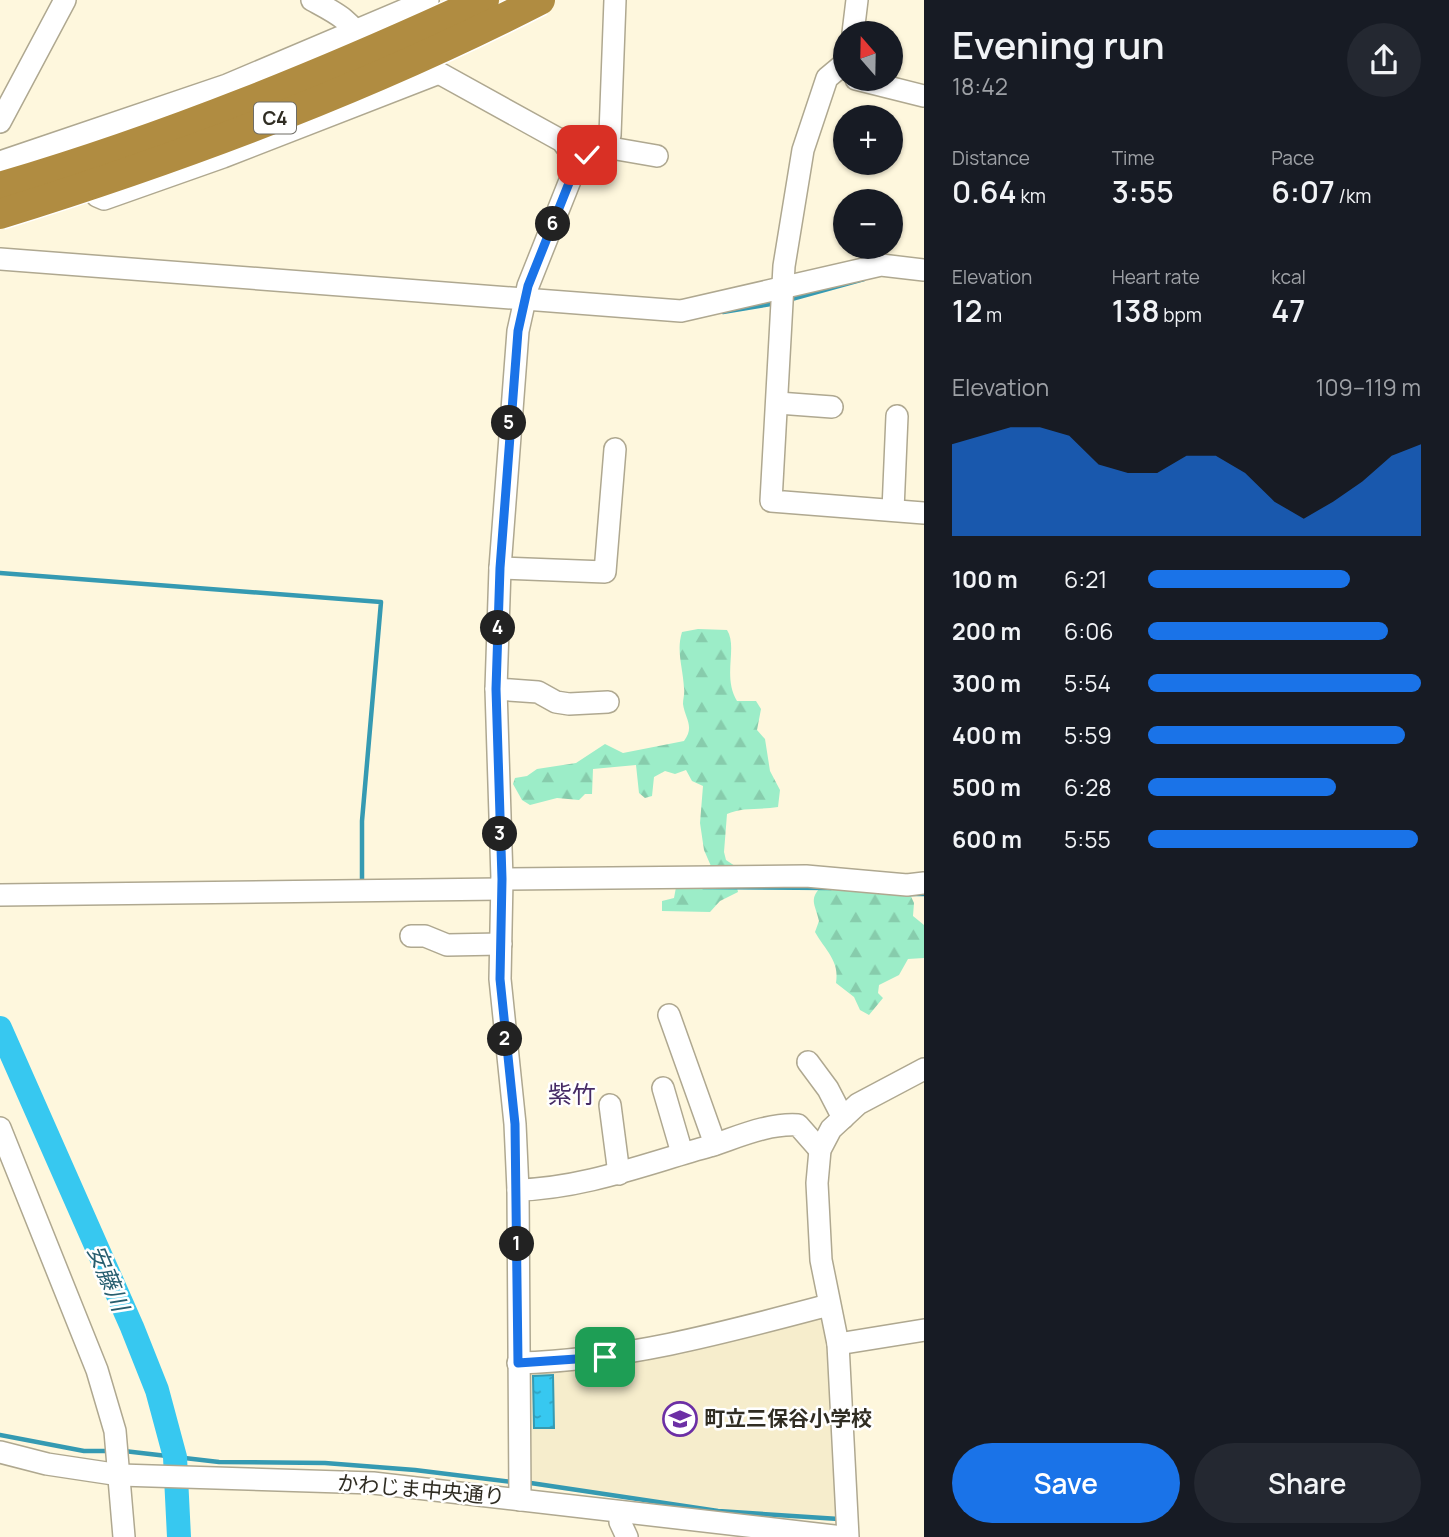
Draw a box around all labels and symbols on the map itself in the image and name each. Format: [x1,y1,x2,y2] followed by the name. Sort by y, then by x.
[833,21,903,91] north arrow
[254,102,296,134] road number: C4
[557,125,617,185] pin
[536,206,570,242] pin: 6
[491,406,526,440] pin: 5
[480,610,516,646] pin: 4
[482,816,518,852] pin: 3
[488,1021,522,1056] pin: 2
[548,1077,596,1110] district label: 紫竹
[500,1226,534,1262] pin: 1
[81,1240,138,1318] water label: 安藤川
[575,1327,635,1387] pin
[661,1400,699,1438] school or university icon: 町立三保谷小学校
[704,1404,872,1432] place label: 町立三保谷小学校
[336,1468,506,1510] street label: かわじま中央通り

